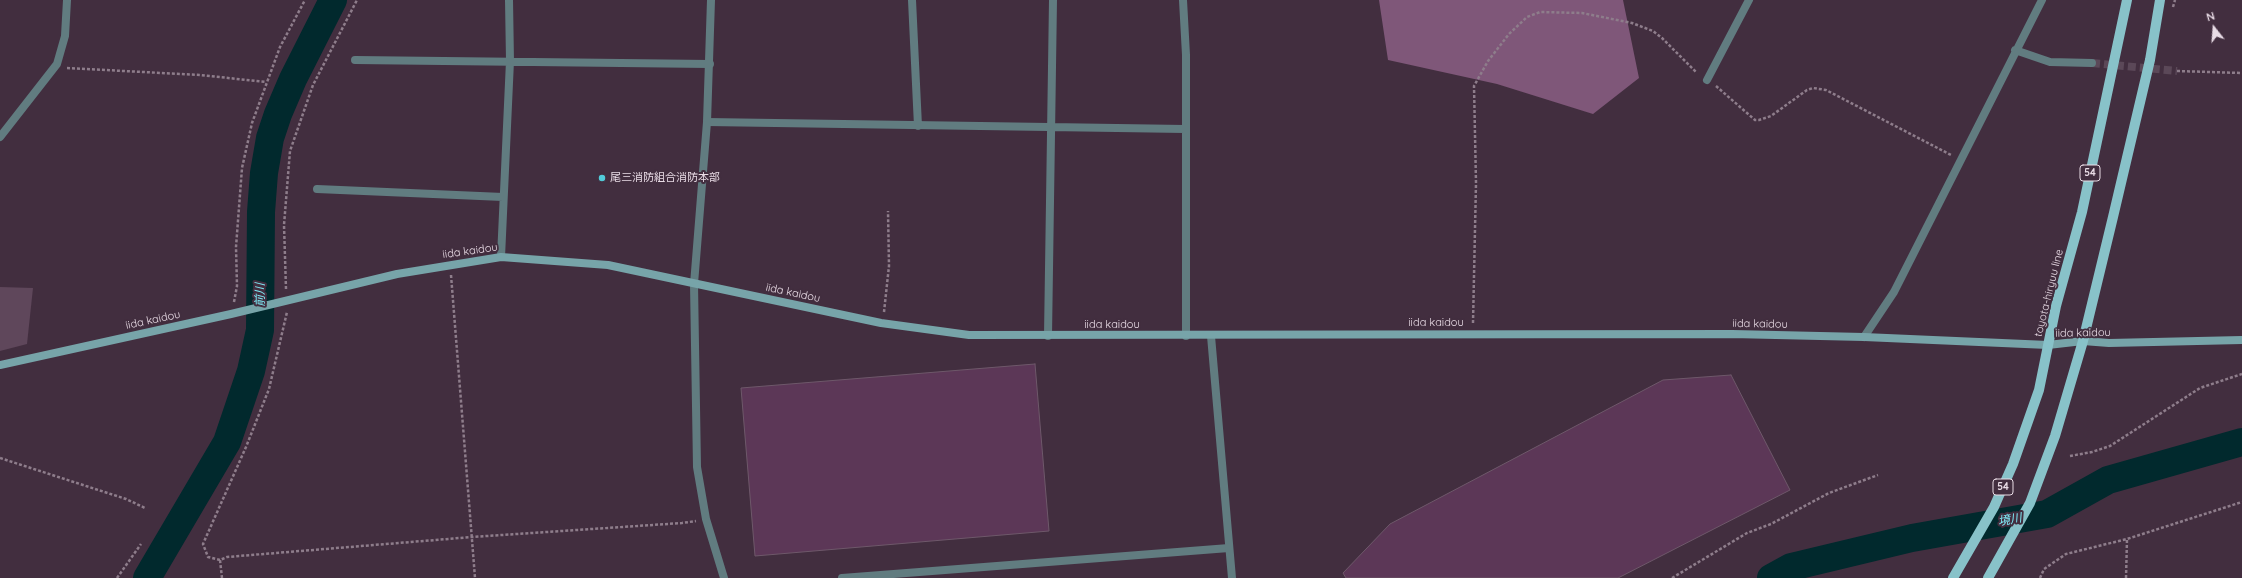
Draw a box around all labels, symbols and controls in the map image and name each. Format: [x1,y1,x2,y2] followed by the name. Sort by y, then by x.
[2194,8,2234,48] north arrow
[2205,9,2216,24] text: N
[2080,165,2100,181] road number: 54
[610,171,720,185] place label: 尾三消防組合消防本部
[597,173,607,183] marker: 尾三消防組合消防本部
[442,241,498,261] street label: iida kaidou
[2032,248,2066,338] street label: toyota-hiryuu line
[764,281,822,305] street label: iida kaidou
[253,283,267,307] water label: 前川
[124,308,182,332] street label: iida kaidou
[1408,316,1464,330] street label: iida kaidou
[1732,317,1788,331] street label: iida kaidou
[1084,318,1140,332] street label: iida kaidou
[2055,326,2111,340] street label: iida kaidou
[1993,479,2013,495] road number: 54
[1997,511,2023,529] water label: 境川

